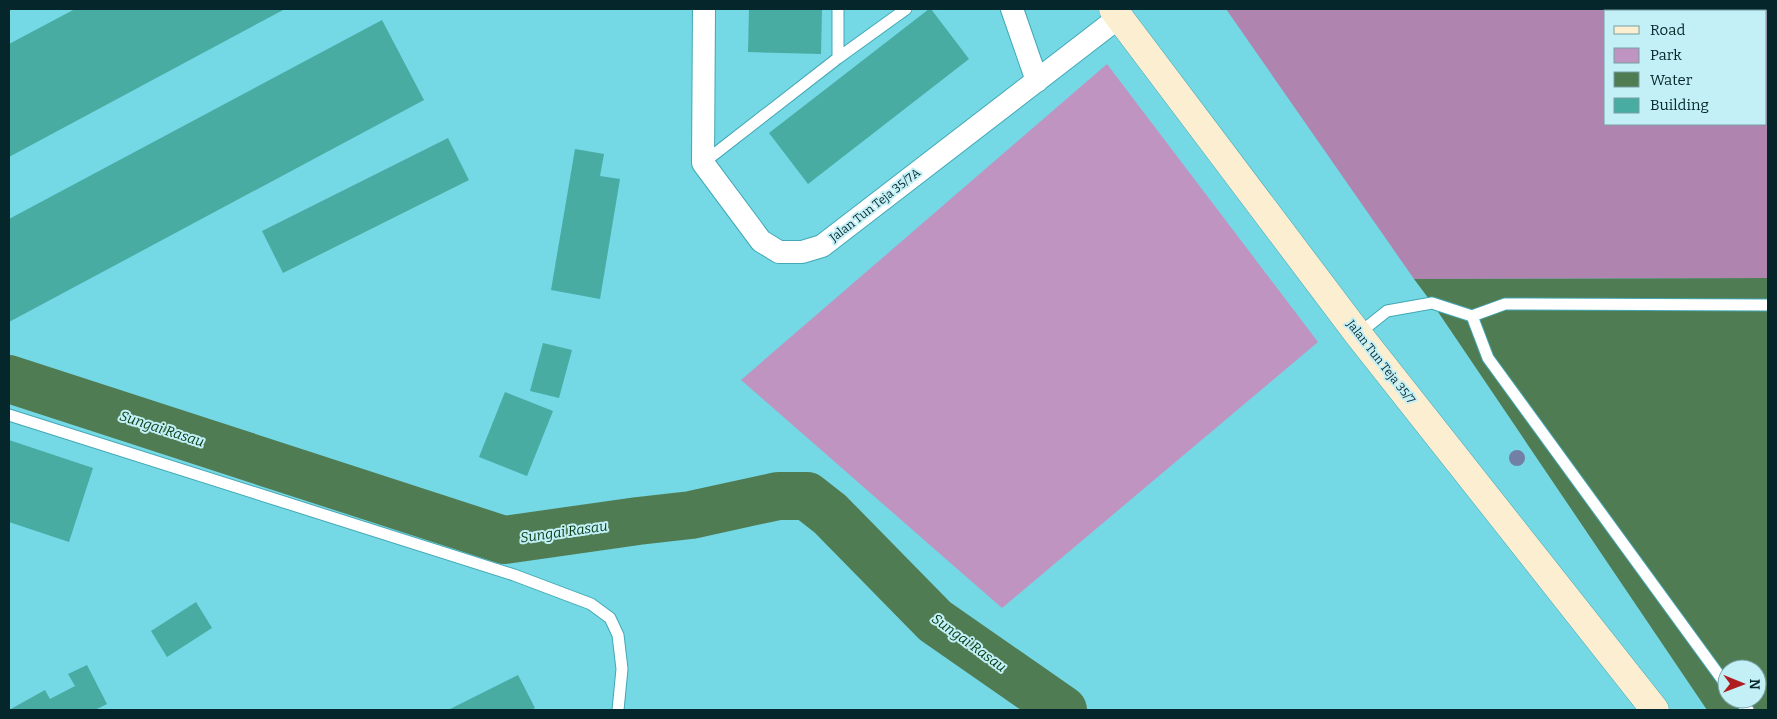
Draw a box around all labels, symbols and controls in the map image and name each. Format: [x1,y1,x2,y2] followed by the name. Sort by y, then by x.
[1604,10,1767,125] legend
[1650,21,1685,39] text: Road
[1650,46,1682,64] text: Park
[1650,71,1693,89] text: Water
[1650,96,1709,114] text: Building
[826,165,923,245] street label: Jalan Tun Teja 35/7A
[1343,317,1418,407] street label: Jalan Tun Teja 35/7
[118,407,206,451] water label: Sungai Rasau
[519,517,609,547] water label: Sungai Rasau
[928,610,1010,676] water label: Sungai Rasau
[1717,659,1767,709] north arrow
[1746,679,1763,690] text: N

